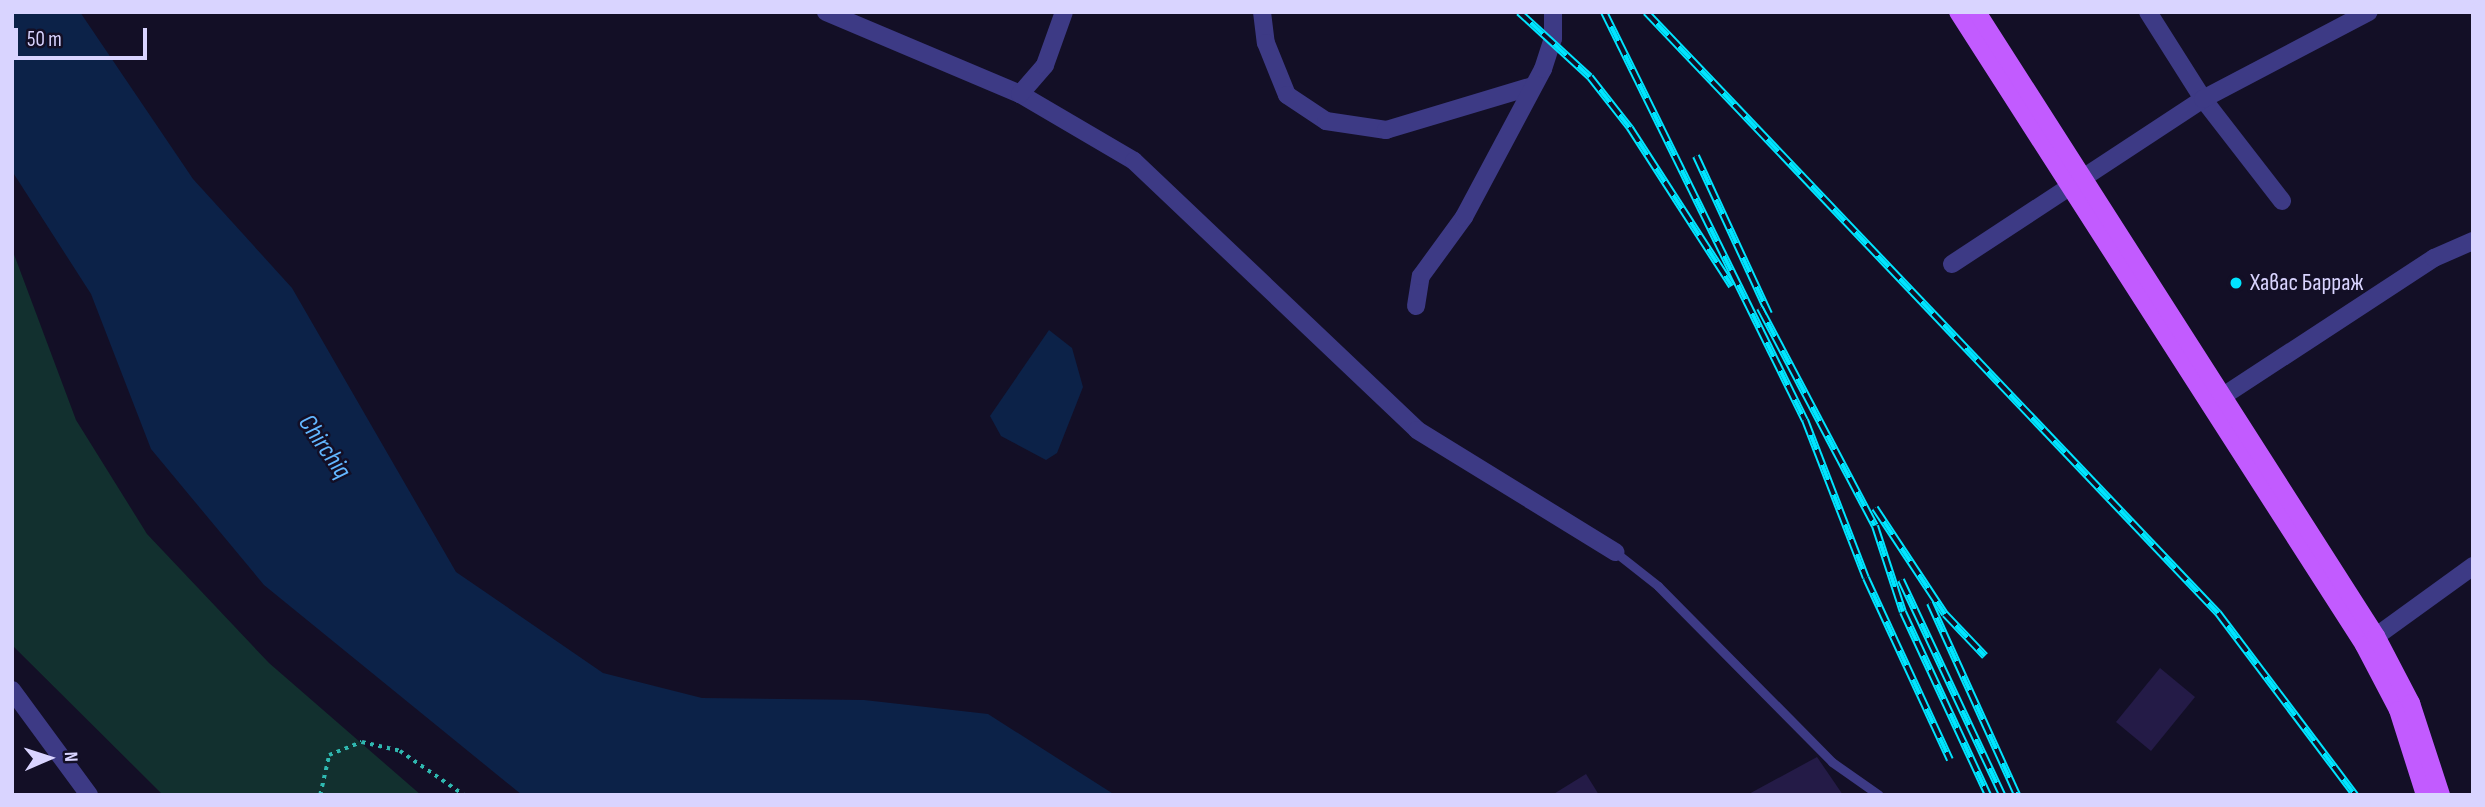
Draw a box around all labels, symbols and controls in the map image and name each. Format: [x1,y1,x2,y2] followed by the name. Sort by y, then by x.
[18,14,150,58] scale bar
[27,27,62,52] text: 50 m
[2250,269,2363,297] place label: Хавас Барраж
[2228,275,2244,291] marker: Хавас Барраж
[291,409,357,485] water label: Chirchiq
[14,723,84,793] north arrow
[59,751,82,763] text: N

